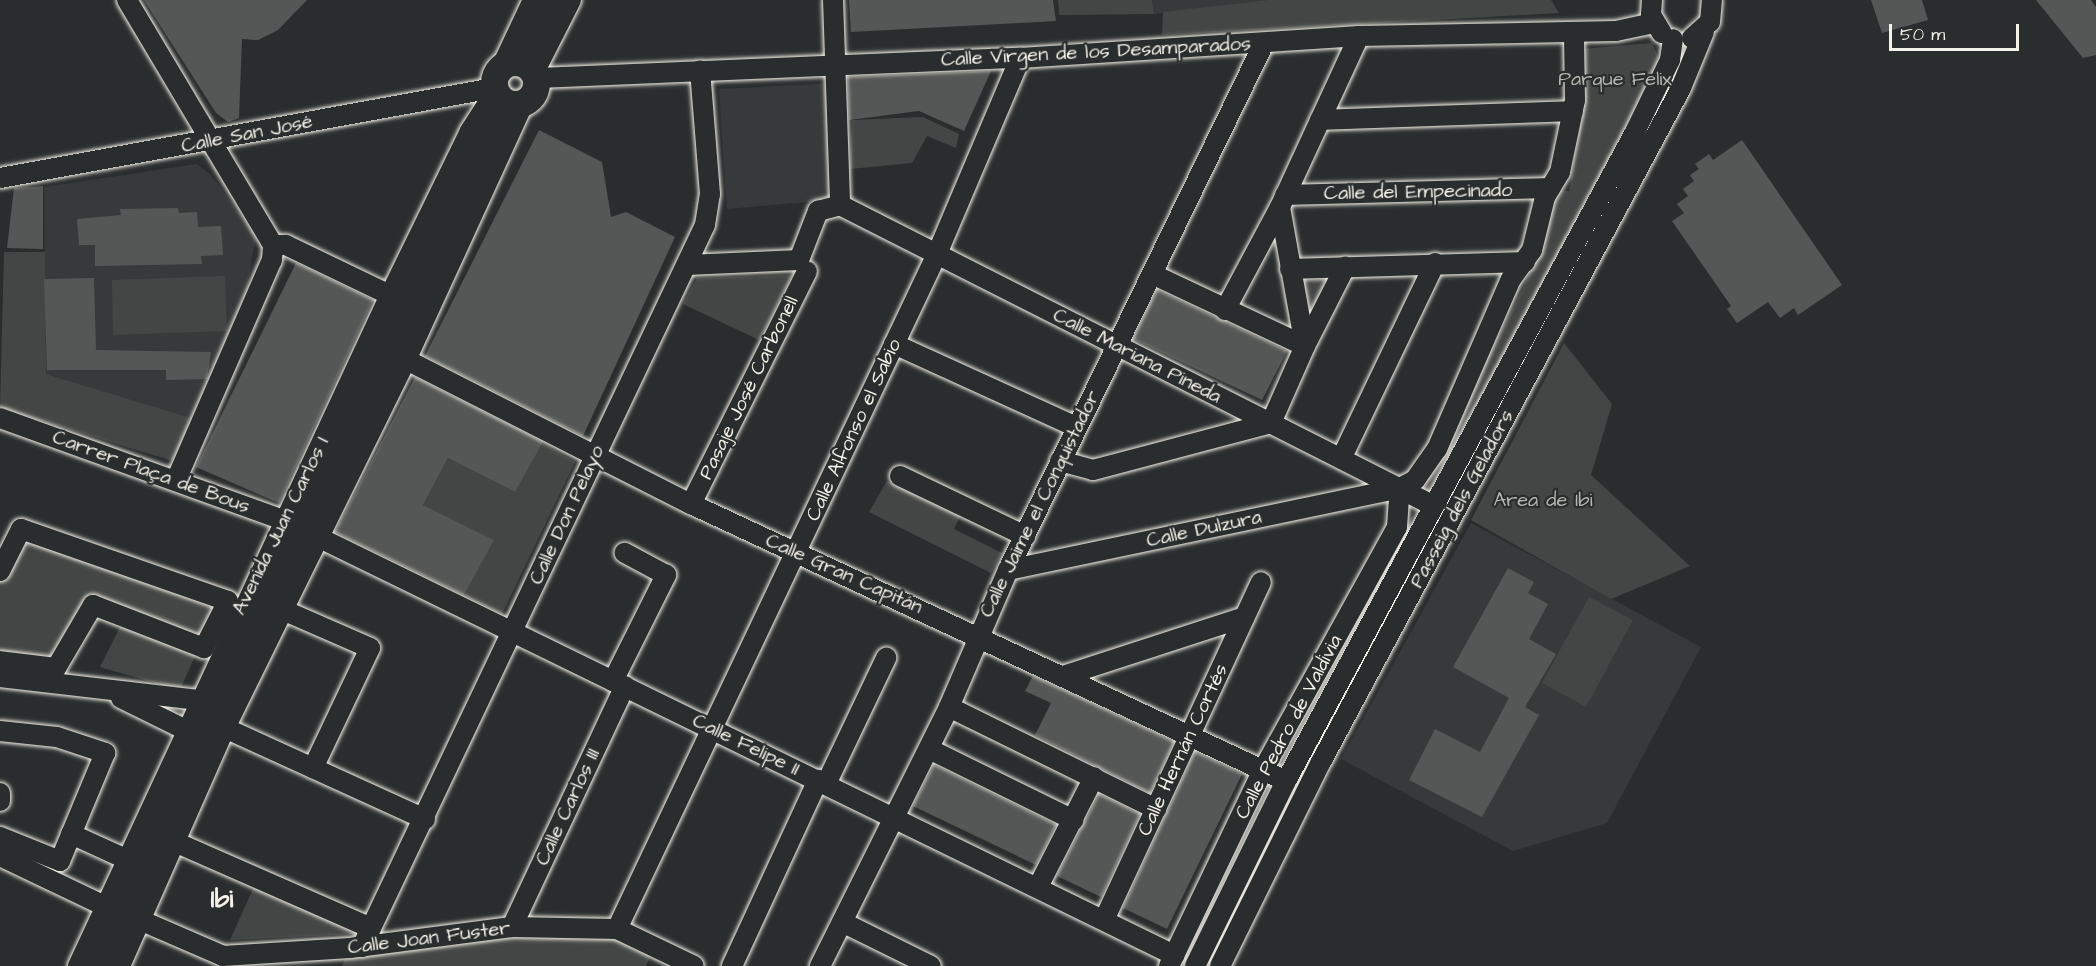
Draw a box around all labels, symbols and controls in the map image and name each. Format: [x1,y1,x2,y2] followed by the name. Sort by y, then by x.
[1892,12,2022,50] scale bar
[1900,22,1945,47] text: 50 m
[940,32,1252,72] street label: Calle Virgen de los Desamparados
[1558,67,1672,91] park label: Parque Felix
[179,110,315,158] street label: Calle San José
[1324,178,1512,206] street label: Calle del Empecinado
[694,292,804,484] street label: Pasaje José Carbonell
[1049,303,1225,409] street label: Calle Mariana Pineda
[801,335,907,525] street label: Calle Alfonso el Sabio
[975,387,1105,621] street label: Calle Jaime el Conquistador
[1405,406,1519,592] street label: Passeig dels Geladors
[49,425,253,519] street label: Carrer Plaça de Bous
[227,433,335,619] street label: Avenida Juan Carlos I
[524,442,610,588] street label: Calle Don Pelayo
[1493,488,1593,512] park label: Area de Ibi
[1144,505,1264,553] street label: Calle Dulzura
[762,529,926,619] street label: Calle Gran Capitán
[1230,631,1348,823] street label: Calle Pedro de Valdivia
[1133,660,1233,840] street label: Calle Hernán Cortés
[688,709,804,781] street label: Calle Felipe II
[530,745,606,869] street label: Calle Carlos III
[211,884,233,916] district label: Ibi
[346,916,512,960] street label: Calle Joan Fuster

